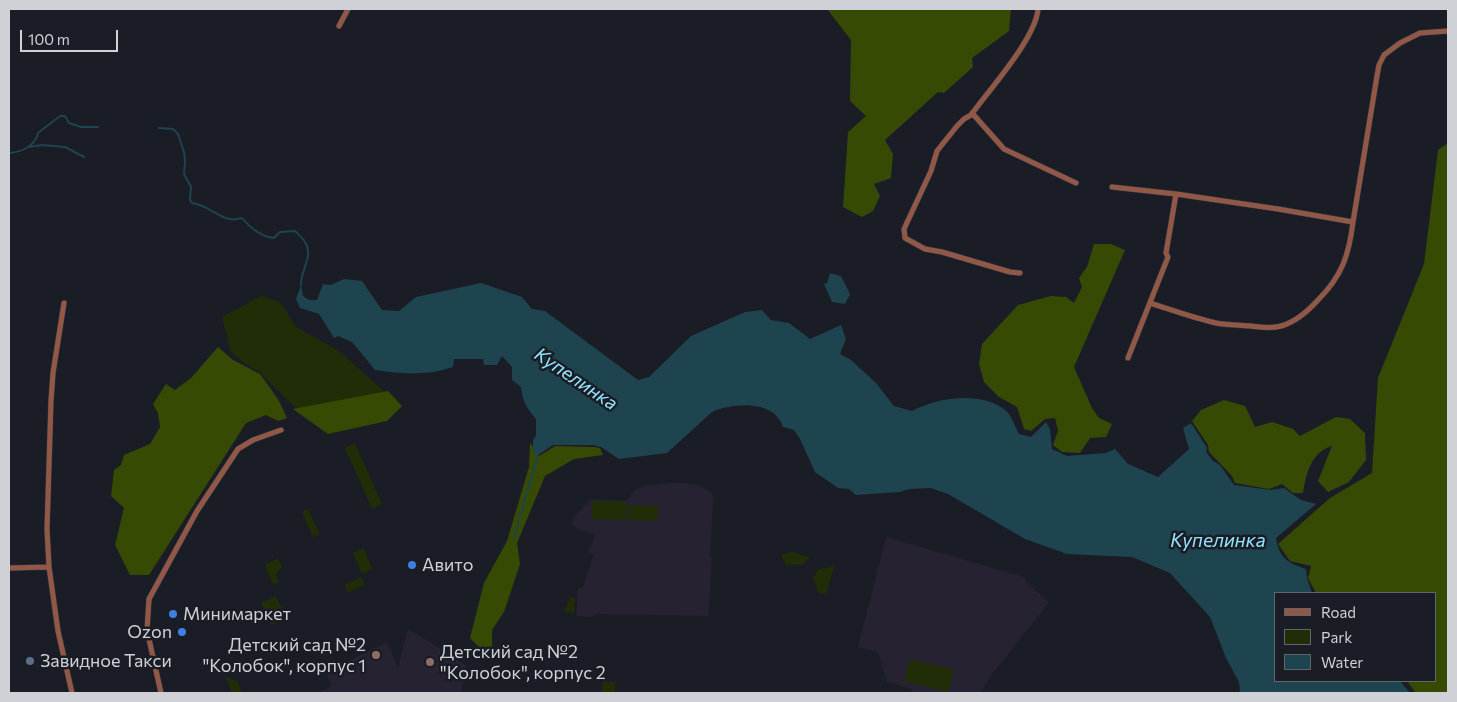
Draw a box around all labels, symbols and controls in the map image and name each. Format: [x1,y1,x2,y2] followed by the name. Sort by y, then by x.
[22,20,120,52] scale bar
[28,30,70,48] text: 100 m
[530,343,622,415] water label: Купелинка
[1170,530,1266,552] water label: Купелинка
[422,554,473,576] place label: Авито
[406,559,418,571] marker: Авито
[1274,592,1437,682] legend
[183,603,291,625] place label: Минимаркет
[1321,603,1356,621] text: Road
[167,608,179,620] marker: Минимаркет
[127,621,172,643] place label: Ozon
[176,626,188,638] marker: Ozon
[1321,628,1352,646] text: Park
[203,634,366,676] place label: Детский сад №2 "Колобок", корпус 1
[440,641,606,684] place label: Детский сад №2 "Колобок", корпус 2
[370,649,382,661] marker: Детский сад №2 "Колобок", корпус 1
[40,650,172,672] place label: Завидное Такси
[1321,653,1363,671] text: Water
[24,655,36,667] marker: Завидное Такси
[424,656,436,668] marker: Детский сад №2 "Колобок", корпус 2

